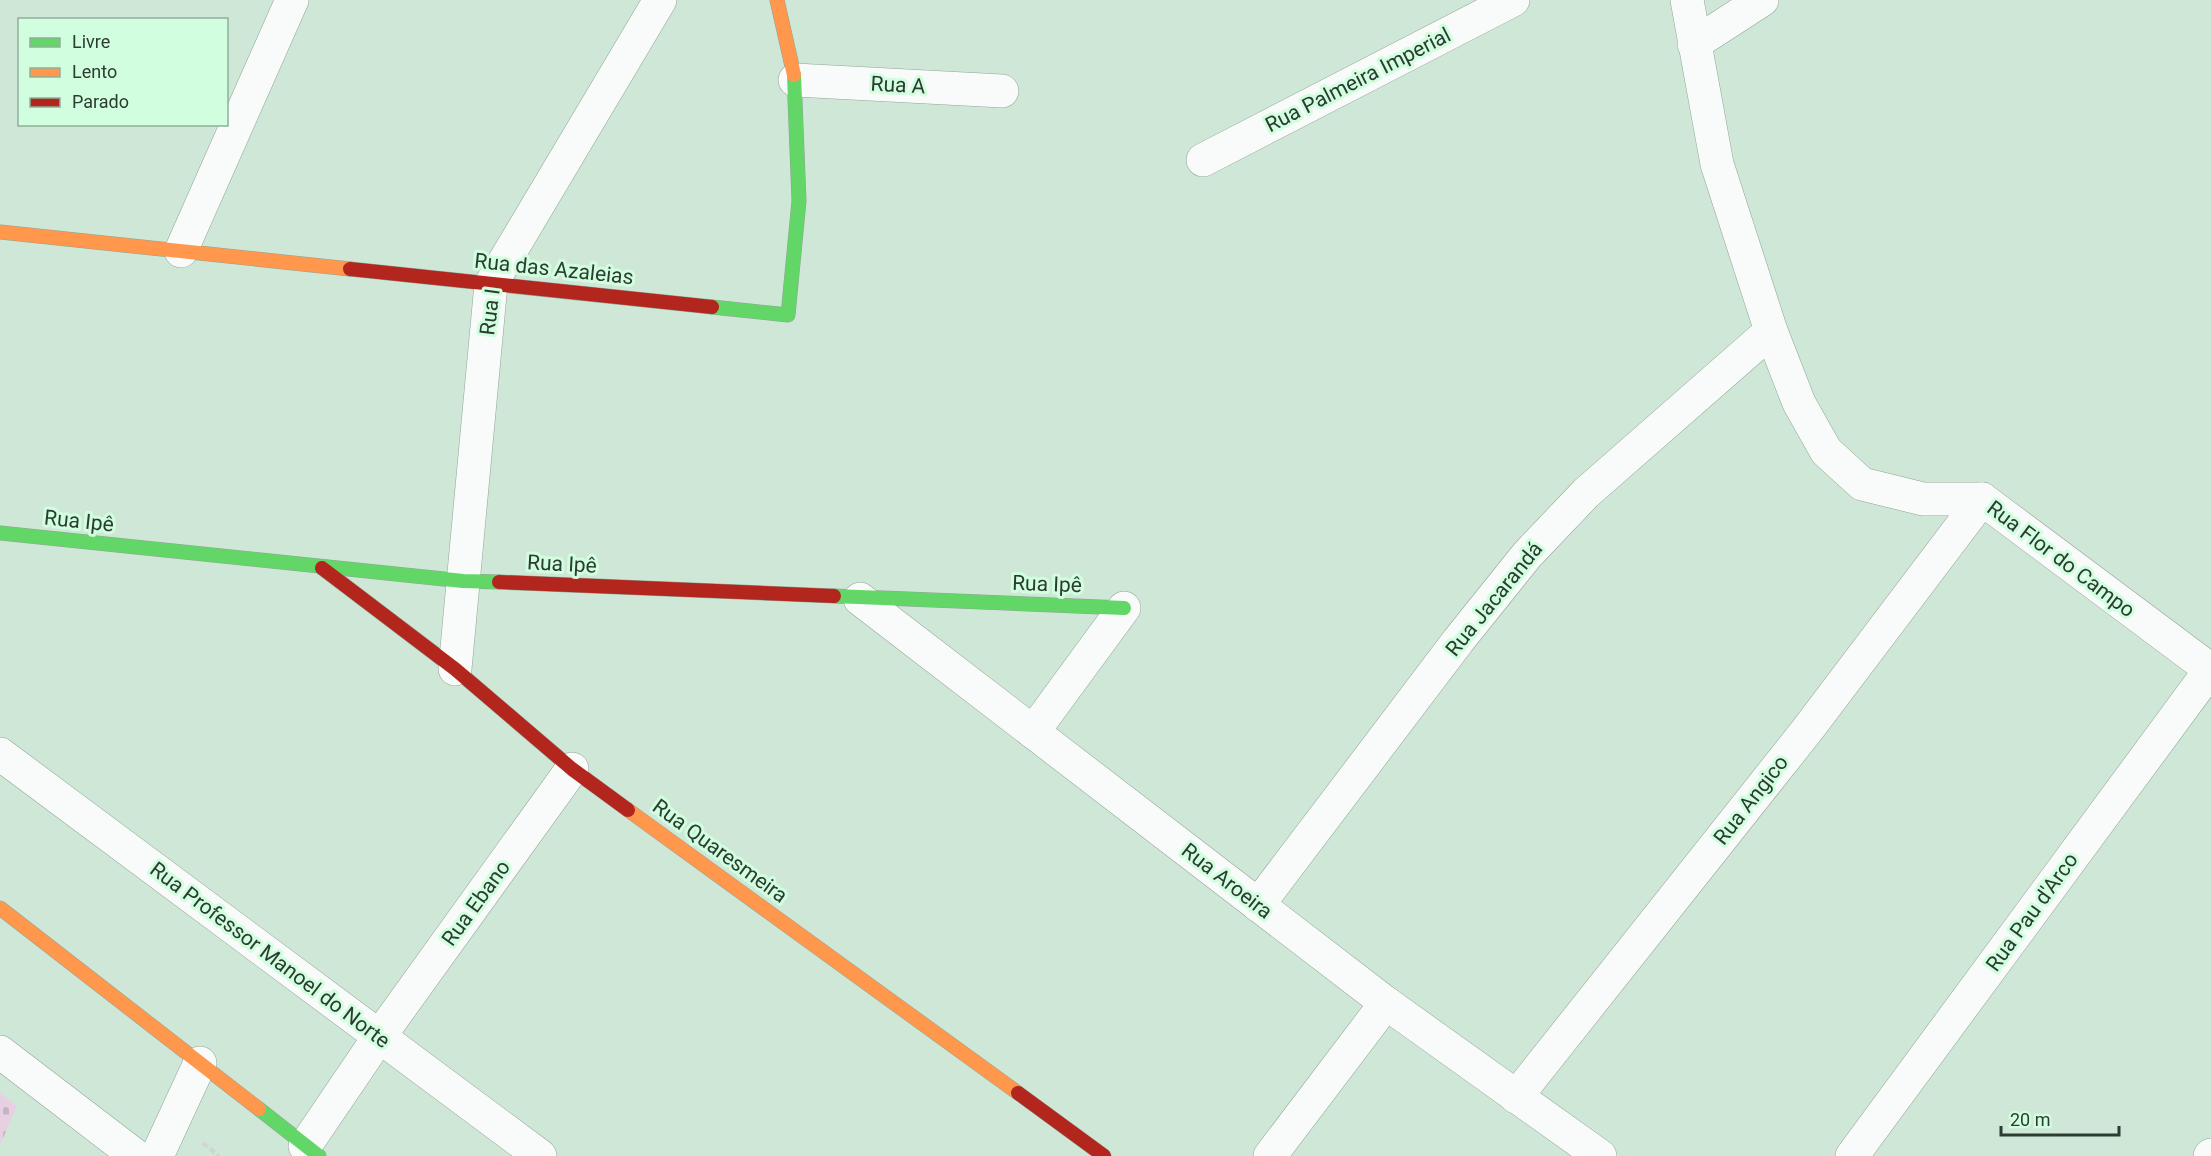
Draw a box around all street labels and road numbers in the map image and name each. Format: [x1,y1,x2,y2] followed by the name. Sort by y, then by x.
[1261,23,1455,137] street label: Rua Palmeira Imperial
[870,72,926,98] street label: Rua A
[473,249,635,289] street label: Rua das Azaleias
[475,287,505,337] street label: Rua I
[1983,496,2140,622] street label: Rua Flor do Campo
[43,505,115,537] street label: Rua Ipê
[1441,537,1547,661] street label: Rua Jacarandá
[527,550,597,578] street label: Rua Ipê
[1012,571,1082,597] street label: Rua Ipê
[1709,751,1793,849] street label: Rua Angico
[648,794,792,908] street label: Rua Quaresmeira
[1177,838,1277,924] street label: Rua Aroeira
[1981,848,2083,976] street label: Rua Pau d'Arco
[437,856,515,950] street label: Rua Ebano
[145,857,395,1053] street label: Rua Professor Manoel do Norte

